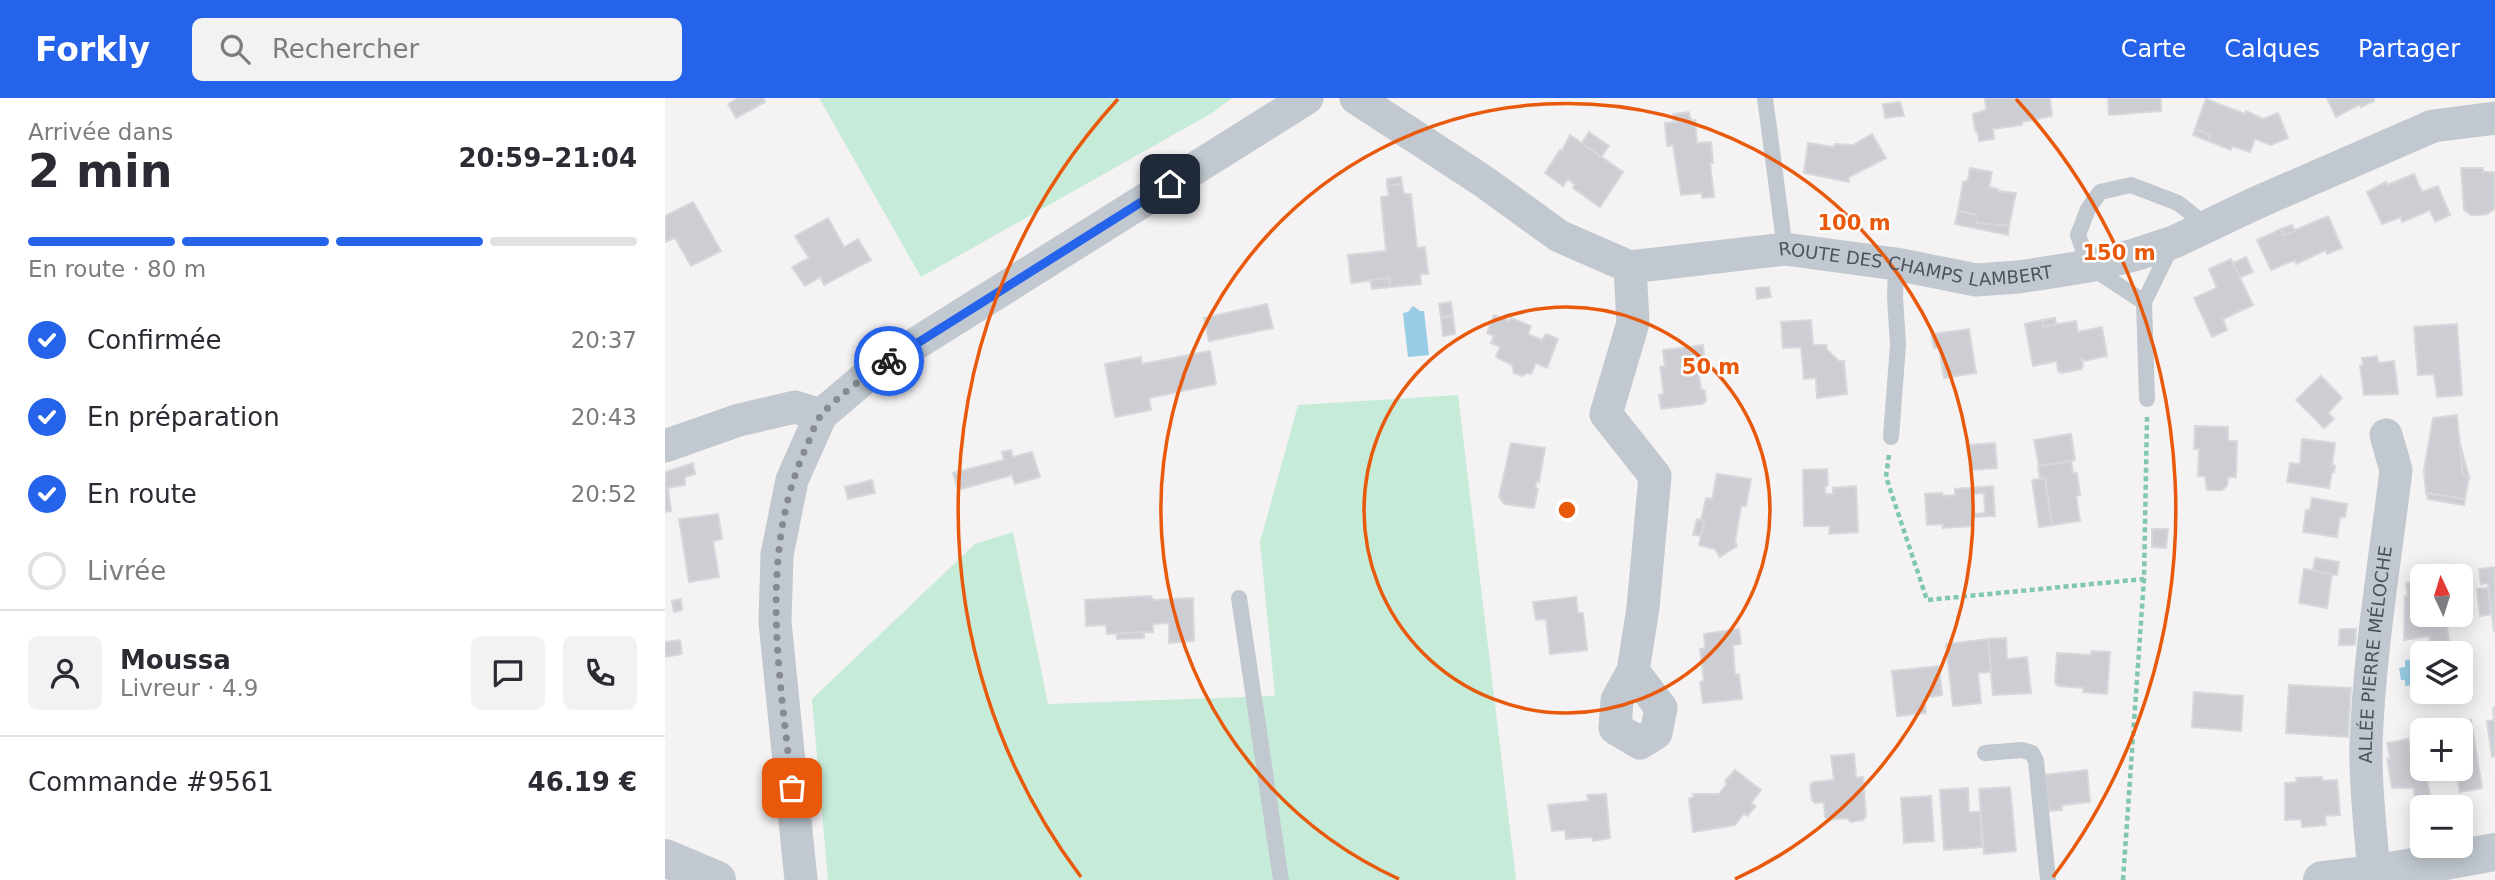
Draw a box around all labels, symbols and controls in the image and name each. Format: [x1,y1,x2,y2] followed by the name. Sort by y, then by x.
[192,18,682,81] search box
[35,30,150,69] text: Forkly
[216,30,254,68] icon: search
[272,34,419,64] text: Rechercher
[2121,35,2186,63] text: Carte
[2224,35,2320,63] text: Calques
[2358,35,2460,63] text: Partager
[28,119,173,145] text: Arrivée dans
[458,143,637,173] text: 20:59–21:04
[28,144,172,198] text: 2 min
[1140,154,1200,214] pin
[1151,165,1189,203] icon: home
[1817,211,1891,235] text: 100 m
[1777,237,2055,290] street label: ROUTE DES CHAMPS LAMBERT
[2082,241,2156,265] text: 150 m
[28,256,206,282] text: En route · 80 m
[28,321,66,359] icon: check
[87,325,221,355] text: Confirmée
[854,326,924,396] courier
[571,327,637,353] text: 20:37
[870,342,908,380] icon: bike
[1682,355,1740,379] text: 50 m
[28,398,66,436] icon: check
[87,402,280,432] text: En préparation
[571,404,637,430] text: 20:43
[28,475,66,513] icon: check
[87,479,197,509] text: En route
[571,481,637,507] text: 20:52
[1555,498,1579,522] centre of rings
[2355,544,2396,764] street label: ALLÉE PIERRE MÉLOCHE
[87,556,166,586] text: Livrée
[2410,564,2473,626] north arrow
[2410,564,2473,858] map controls
[28,636,102,710] button: person
[471,636,545,710] button: chat
[563,636,637,710] button: phone
[2410,641,2473,704] button: layers
[120,645,231,675] text: Moussa
[120,675,258,701] text: Livreur · 4.9
[2410,718,2473,781] button: +
[762,758,822,818] pin
[28,767,274,797] text: Commande #9561
[528,767,637,797] text: 46.19 €
[773,769,811,807] icon: bag
[2410,795,2473,858] button: −

